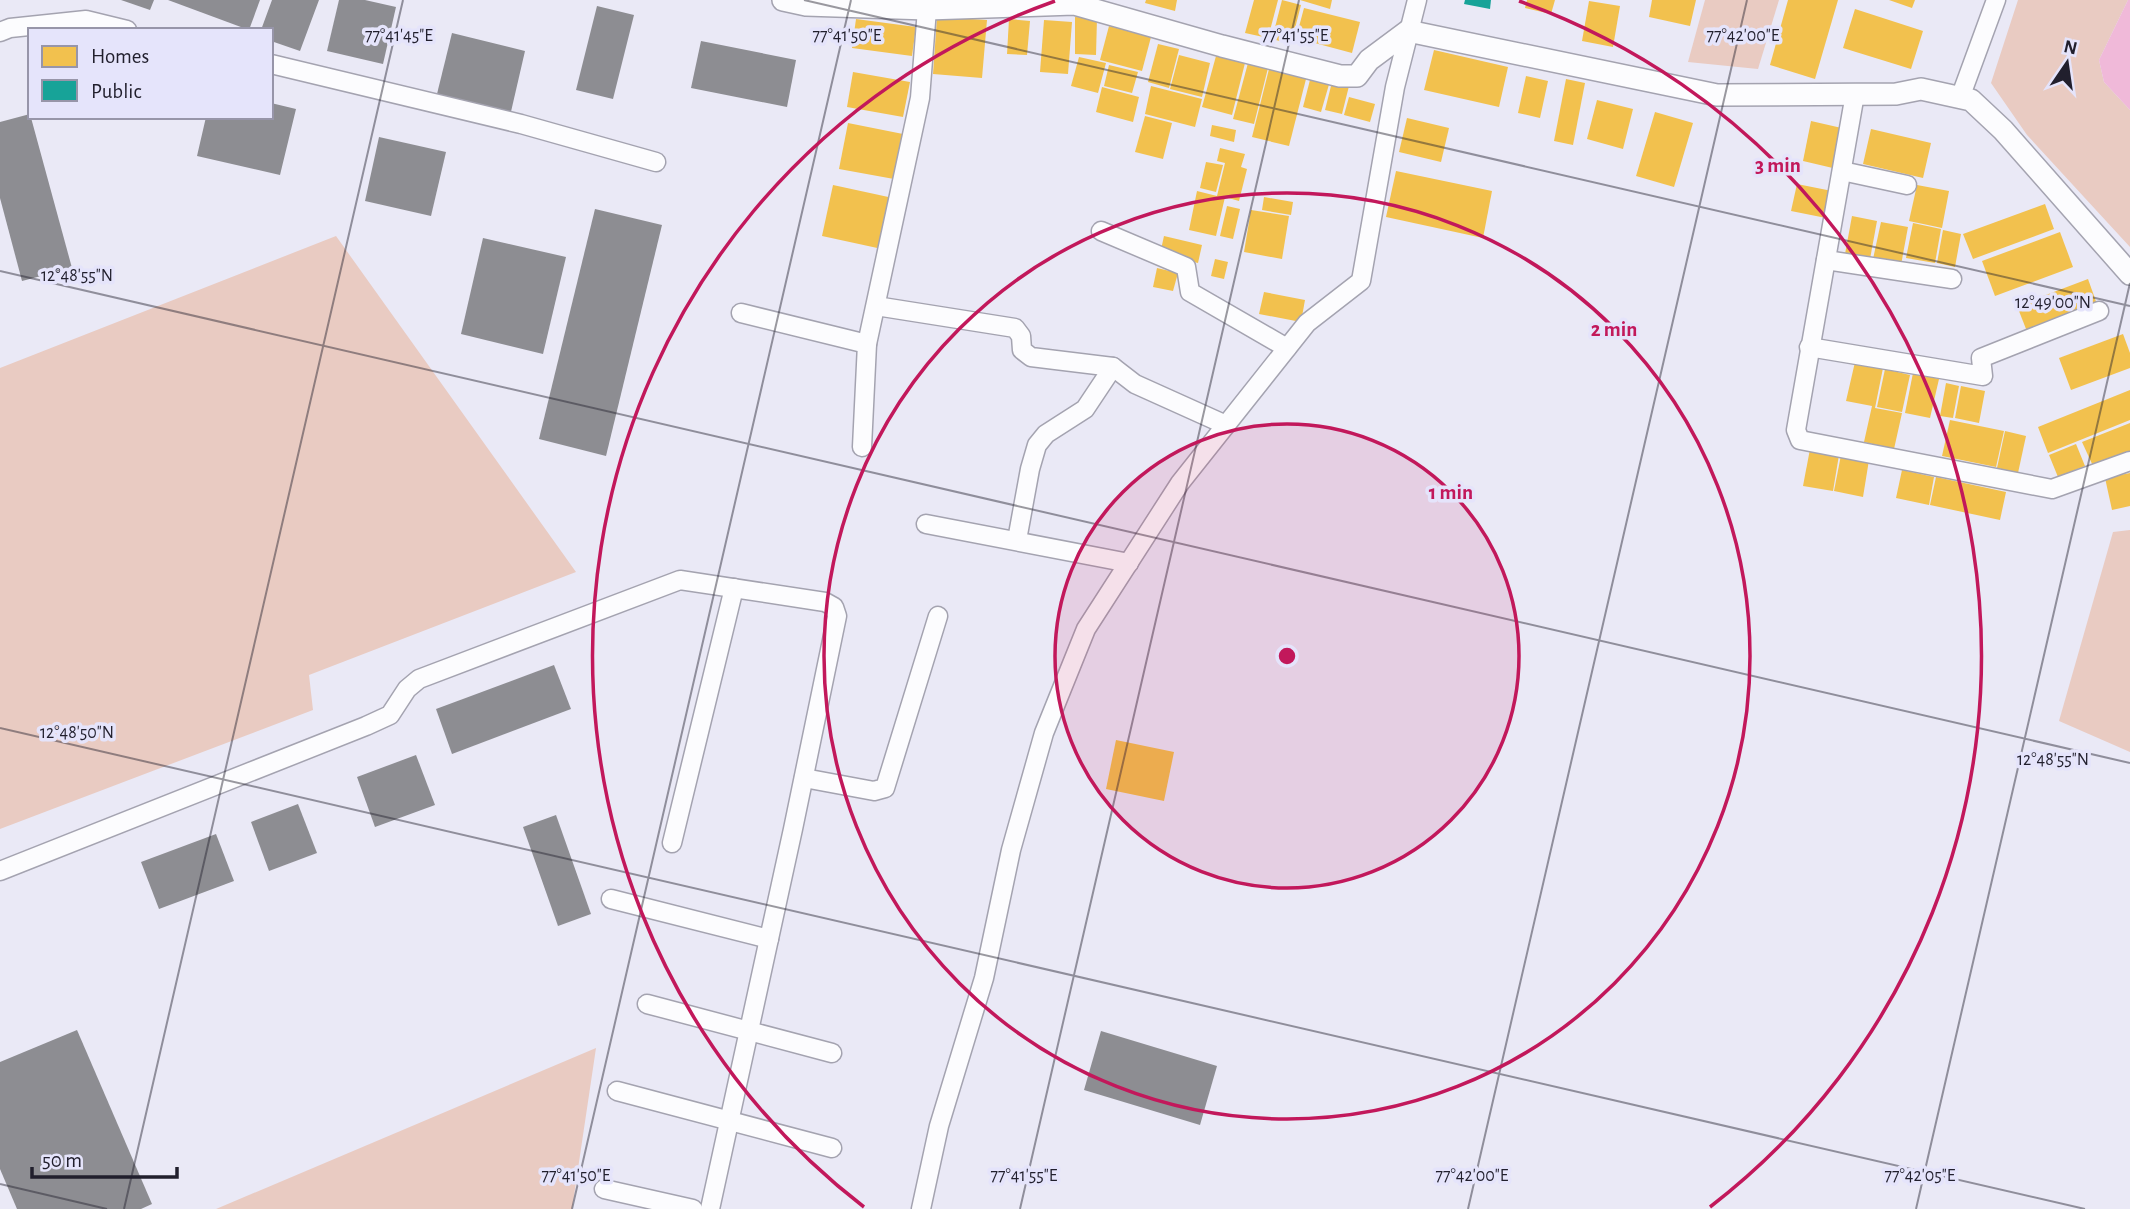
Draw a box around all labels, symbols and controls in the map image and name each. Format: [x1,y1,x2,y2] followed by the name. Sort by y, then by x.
[365,27,433,45] text: 77°41'45"E
[813,27,882,45] text: 77°41'50"E
[1262,27,1329,45] text: 77°41'55"E
[1707,27,1780,45] text: 77°42'00"E
[28,28,273,119] legend
[2032,28,2102,98] north arrow
[2062,37,2079,59] text: N
[91,46,149,67] text: Homes
[91,81,141,102] text: Public
[1755,155,1801,176] text: 3 min
[41,267,113,285] text: 12°48'55"N
[2015,294,2091,312] text: 12°49'00"N
[1591,319,1637,340] text: 2 min
[1429,482,1473,503] text: 1 min
[1275,644,1299,668] centre of rings
[40,724,114,742] text: 12°48'50"N
[2017,751,2089,769] text: 12°48'55"N
[32,1136,177,1180] scale bar
[42,1150,82,1171] text: 50 m
[542,1167,611,1185] text: 77°41'50"E
[991,1167,1058,1185] text: 77°41'55"E
[1436,1167,1509,1185] text: 77°42'00"E
[1885,1167,1956,1185] text: 77°42'05"E

